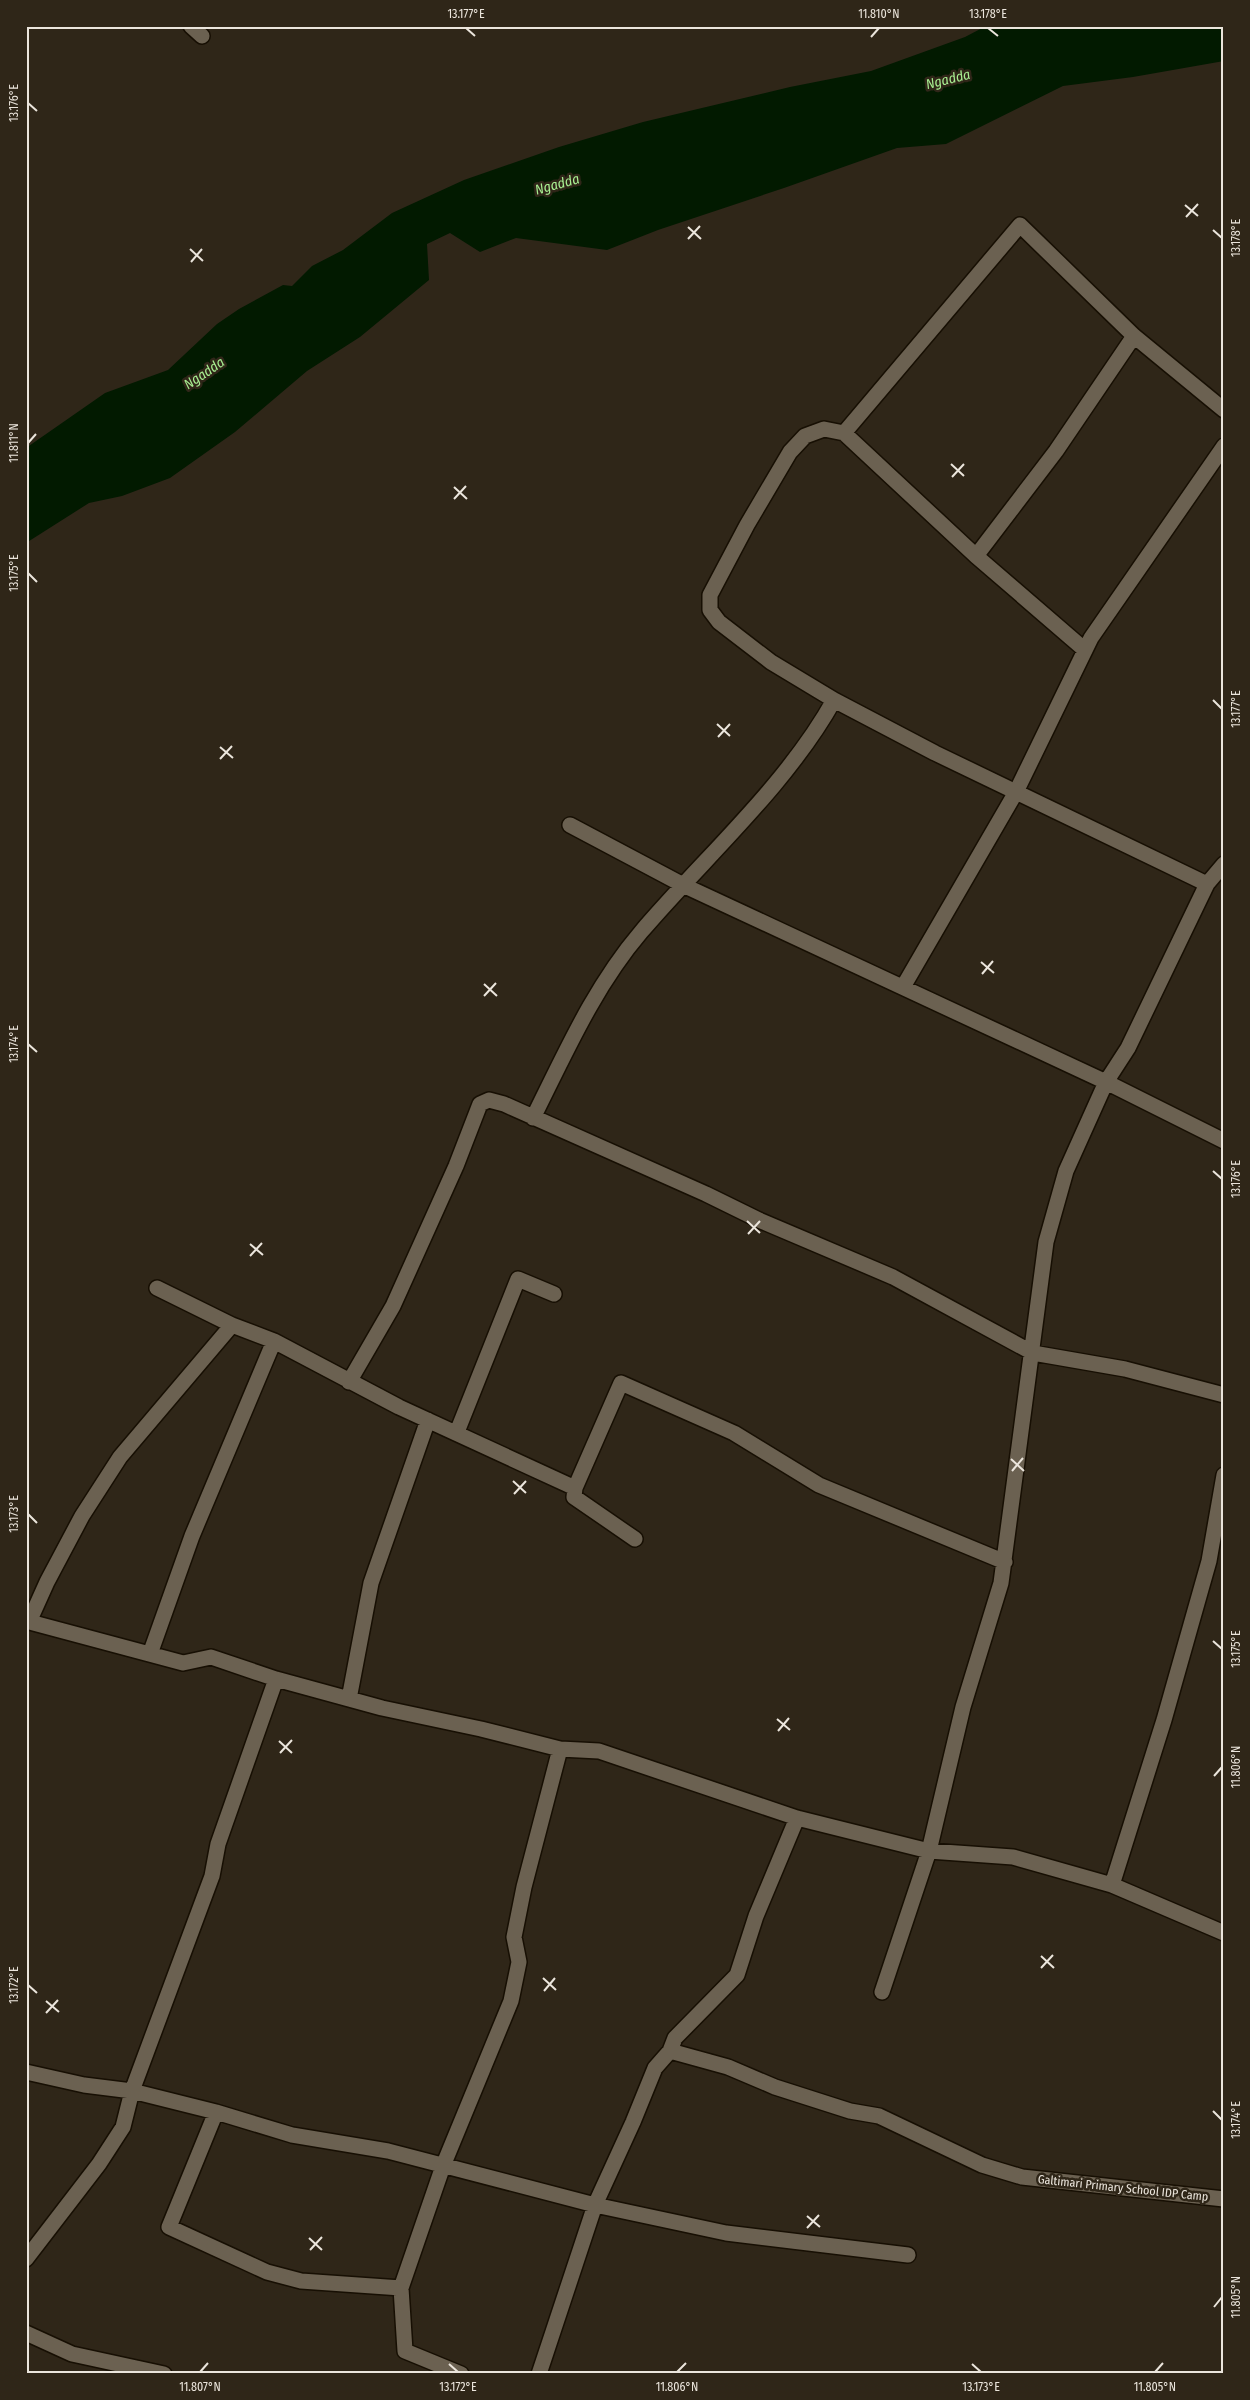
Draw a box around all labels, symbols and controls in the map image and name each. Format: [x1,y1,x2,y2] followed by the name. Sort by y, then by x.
[447,7,485,21] text: 13.177°E
[858,7,900,21] text: 11.810°N
[969,7,1007,21] text: 13.178°E
[924,66,972,93] water label: Ngadda
[7,84,21,122] text: 13.176°E
[533,170,581,199] water label: Ngadda
[1229,219,1243,257] text: 13.178°E
[181,354,228,393] water label: Ngadda
[7,423,21,463] text: 11.811°N
[7,554,21,592] text: 13.175°E
[1229,690,1243,728] text: 13.177°E
[7,1025,21,1063] text: 13.174°E
[1229,1160,1243,1198] text: 13.176°E
[7,1495,21,1533] text: 13.173°E
[1229,1630,1243,1668] text: 13.175°E
[1229,1746,1243,1788] text: 11.806°N
[7,1966,21,2004] text: 13.172°E
[1229,2101,1243,2139] text: 13.174°E
[1037,2172,1209,2204] street label: Galtimari Primary School IDP Camp
[1229,2276,1243,2318] text: 11.805°N
[179,2380,221,2394] text: 11.807°N
[439,2380,477,2394] text: 13.172°E
[656,2380,698,2394] text: 11.806°N
[962,2380,1000,2394] text: 13.173°E
[1134,2380,1176,2394] text: 11.805°N

